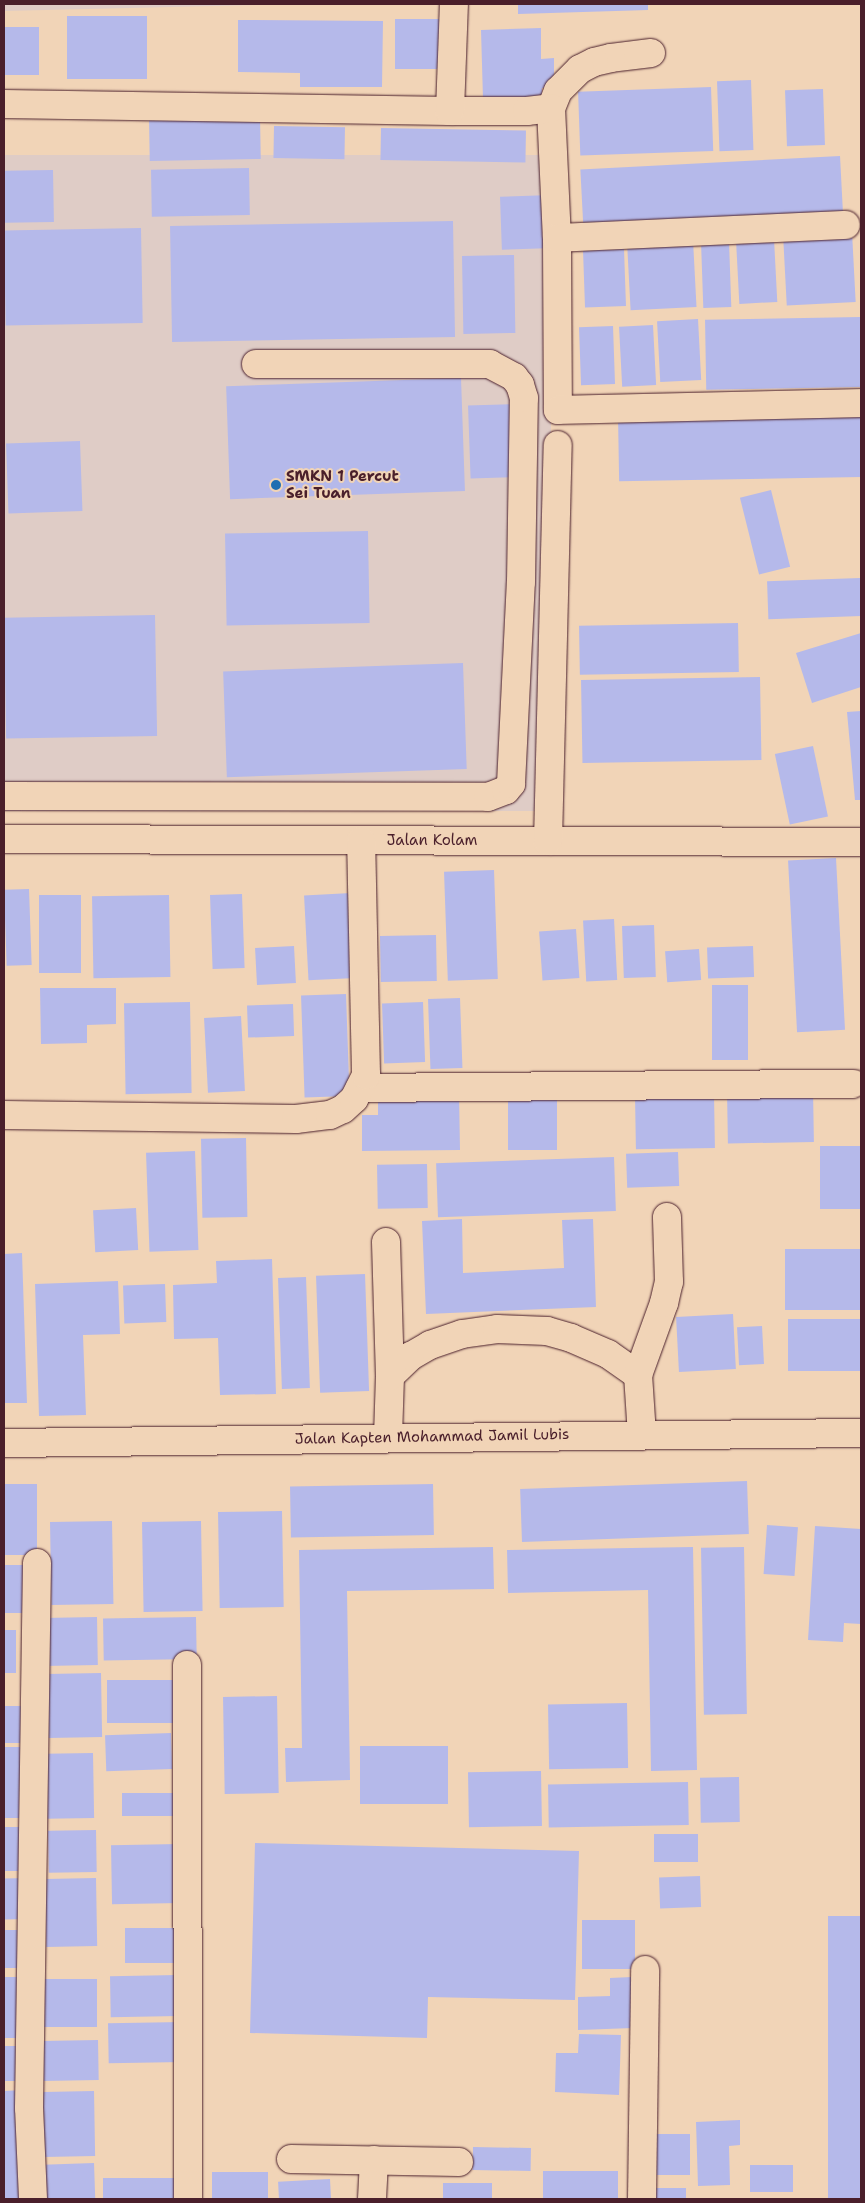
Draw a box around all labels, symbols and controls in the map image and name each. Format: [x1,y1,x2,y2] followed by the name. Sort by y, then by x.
[286,467,399,502] place label: SMKN 1 Percut Sei Tuan
[270,479,282,491] marker: SMKN 1 Percut Sei Tuan
[387,832,477,850] street label: Jalan Kolam
[295,1426,569,1448] street label: Jalan Kapten Mohammad Jamil Lubis

